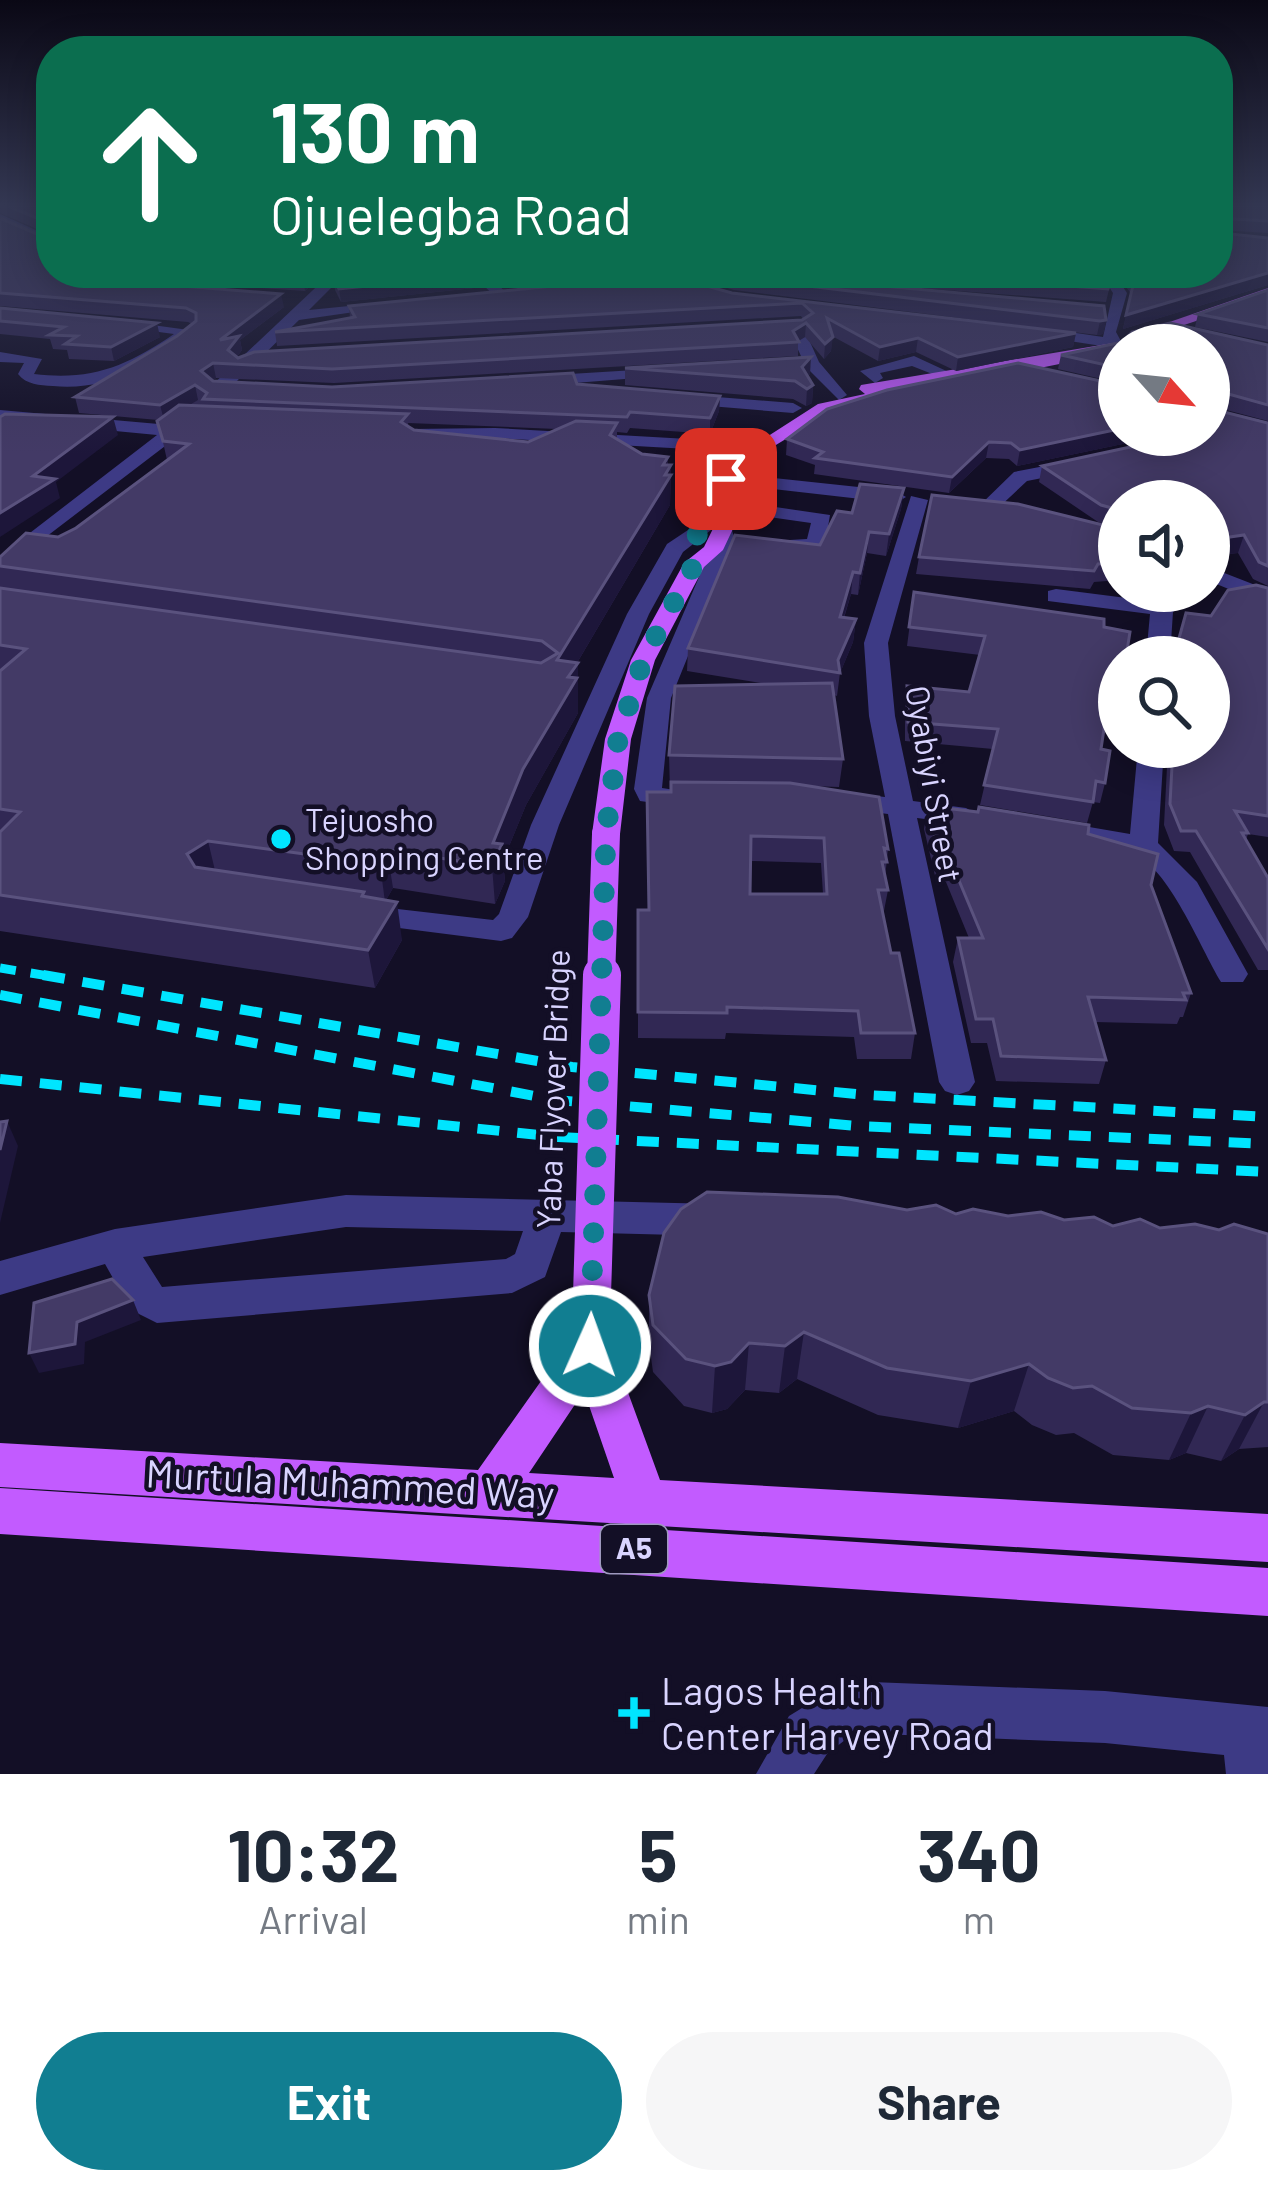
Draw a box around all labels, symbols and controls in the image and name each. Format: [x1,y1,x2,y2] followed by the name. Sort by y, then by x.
[270,79,480,180] text: 130 m
[72,84,228,240] icon: ahead
[270,181,632,246] text: Ojuelegba Road
[1098,324,1230,456] north arrow
[1098,324,1230,768] map controls
[675,428,777,530] pin
[693,446,759,512] icon: arrive
[1098,480,1230,612] button: sound
[1098,636,1230,768] button: search
[898,682,972,885] street label: Oyabiyi Street
[305,799,544,877] place label: Tejuosho Shopping Centre
[268,826,294,852] marker: Tejuosho Shopping Centre
[527,949,577,1229] street label: Yaba Flyover Bridge
[527,1283,653,1409] position arrow
[145,1448,556,1517] street label: Murtula Muhammed Way
[601,1525,667,1573] road number: A5
[661,1666,994,1758] place label: Lagos Health Center Harvey Road
[618,1697,650,1729] marker: Lagos Health Center Harvey Road
[227,1810,399,1896] text: 10:32
[639,1810,678,1896] text: 5
[917,1810,1041,1896] text: 340
[259,1895,368,1942] text: Arrival
[627,1895,690,1942] text: min
[963,1895,995,1942] text: m
[36,2032,622,2170] button: Exit
[646,2032,1232,2170] button: Share

